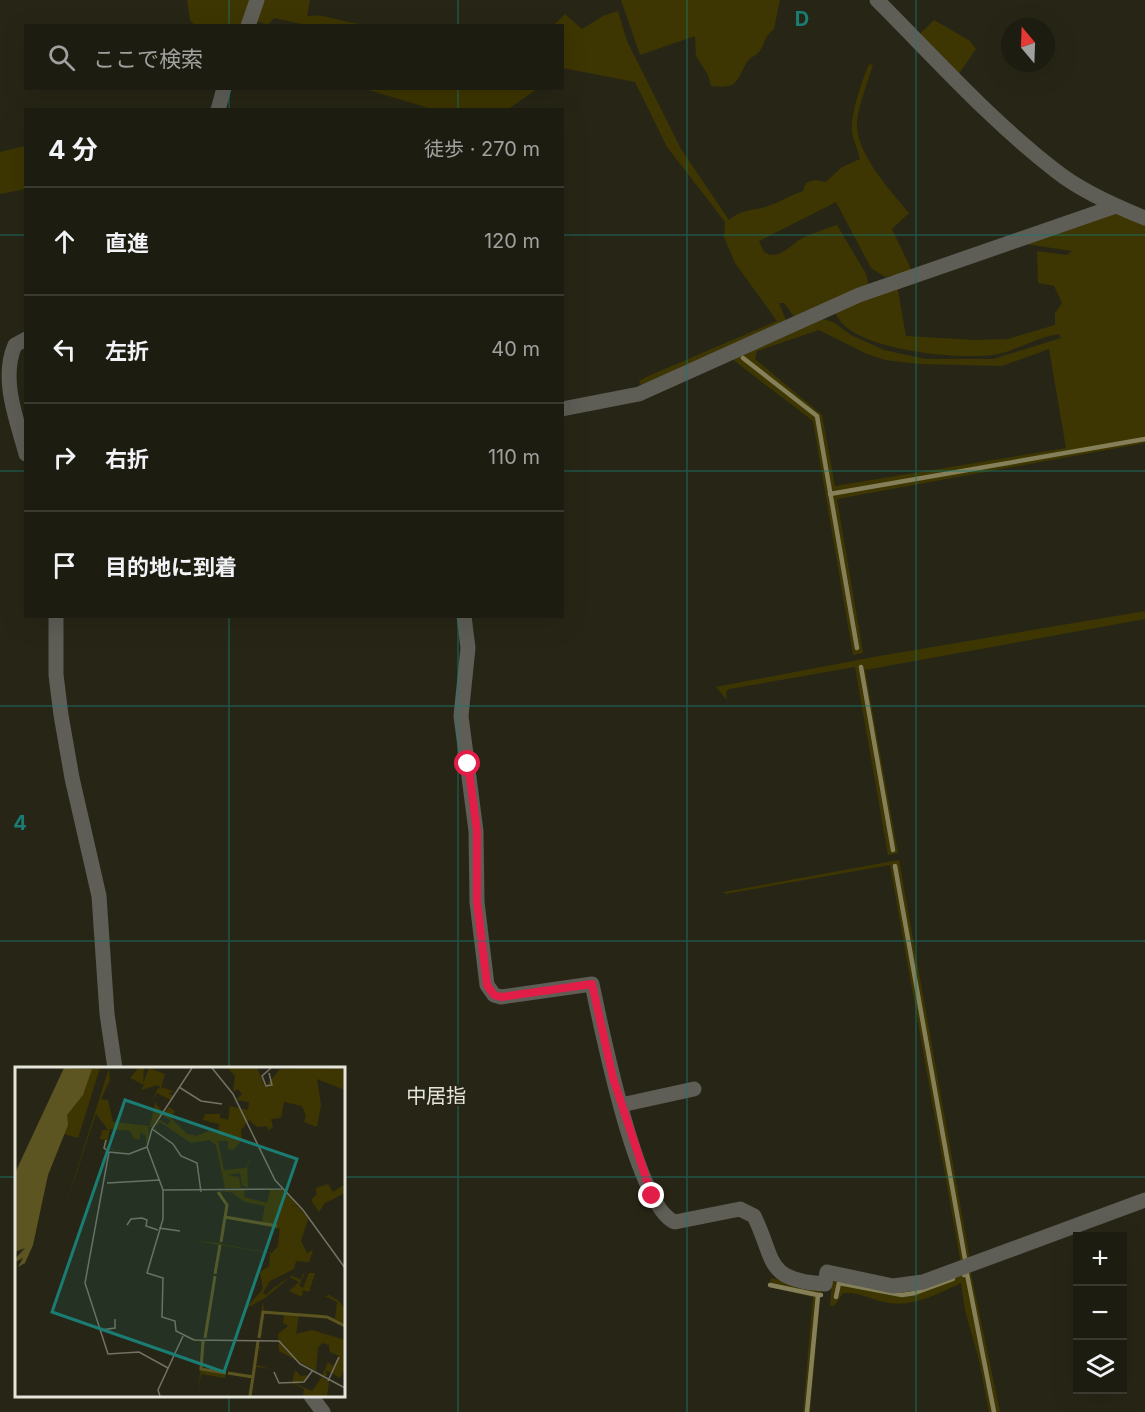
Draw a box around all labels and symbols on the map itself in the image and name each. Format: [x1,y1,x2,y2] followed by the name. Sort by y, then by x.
[795,7,809,31] text: D
[1001,18,1055,72] north arrow
[454,750,480,776] route start
[13,811,27,835] text: 4
[15,1067,345,1397] inset map
[406,1084,466,1108] district label: 中居指
[638,1182,664,1208] route end

